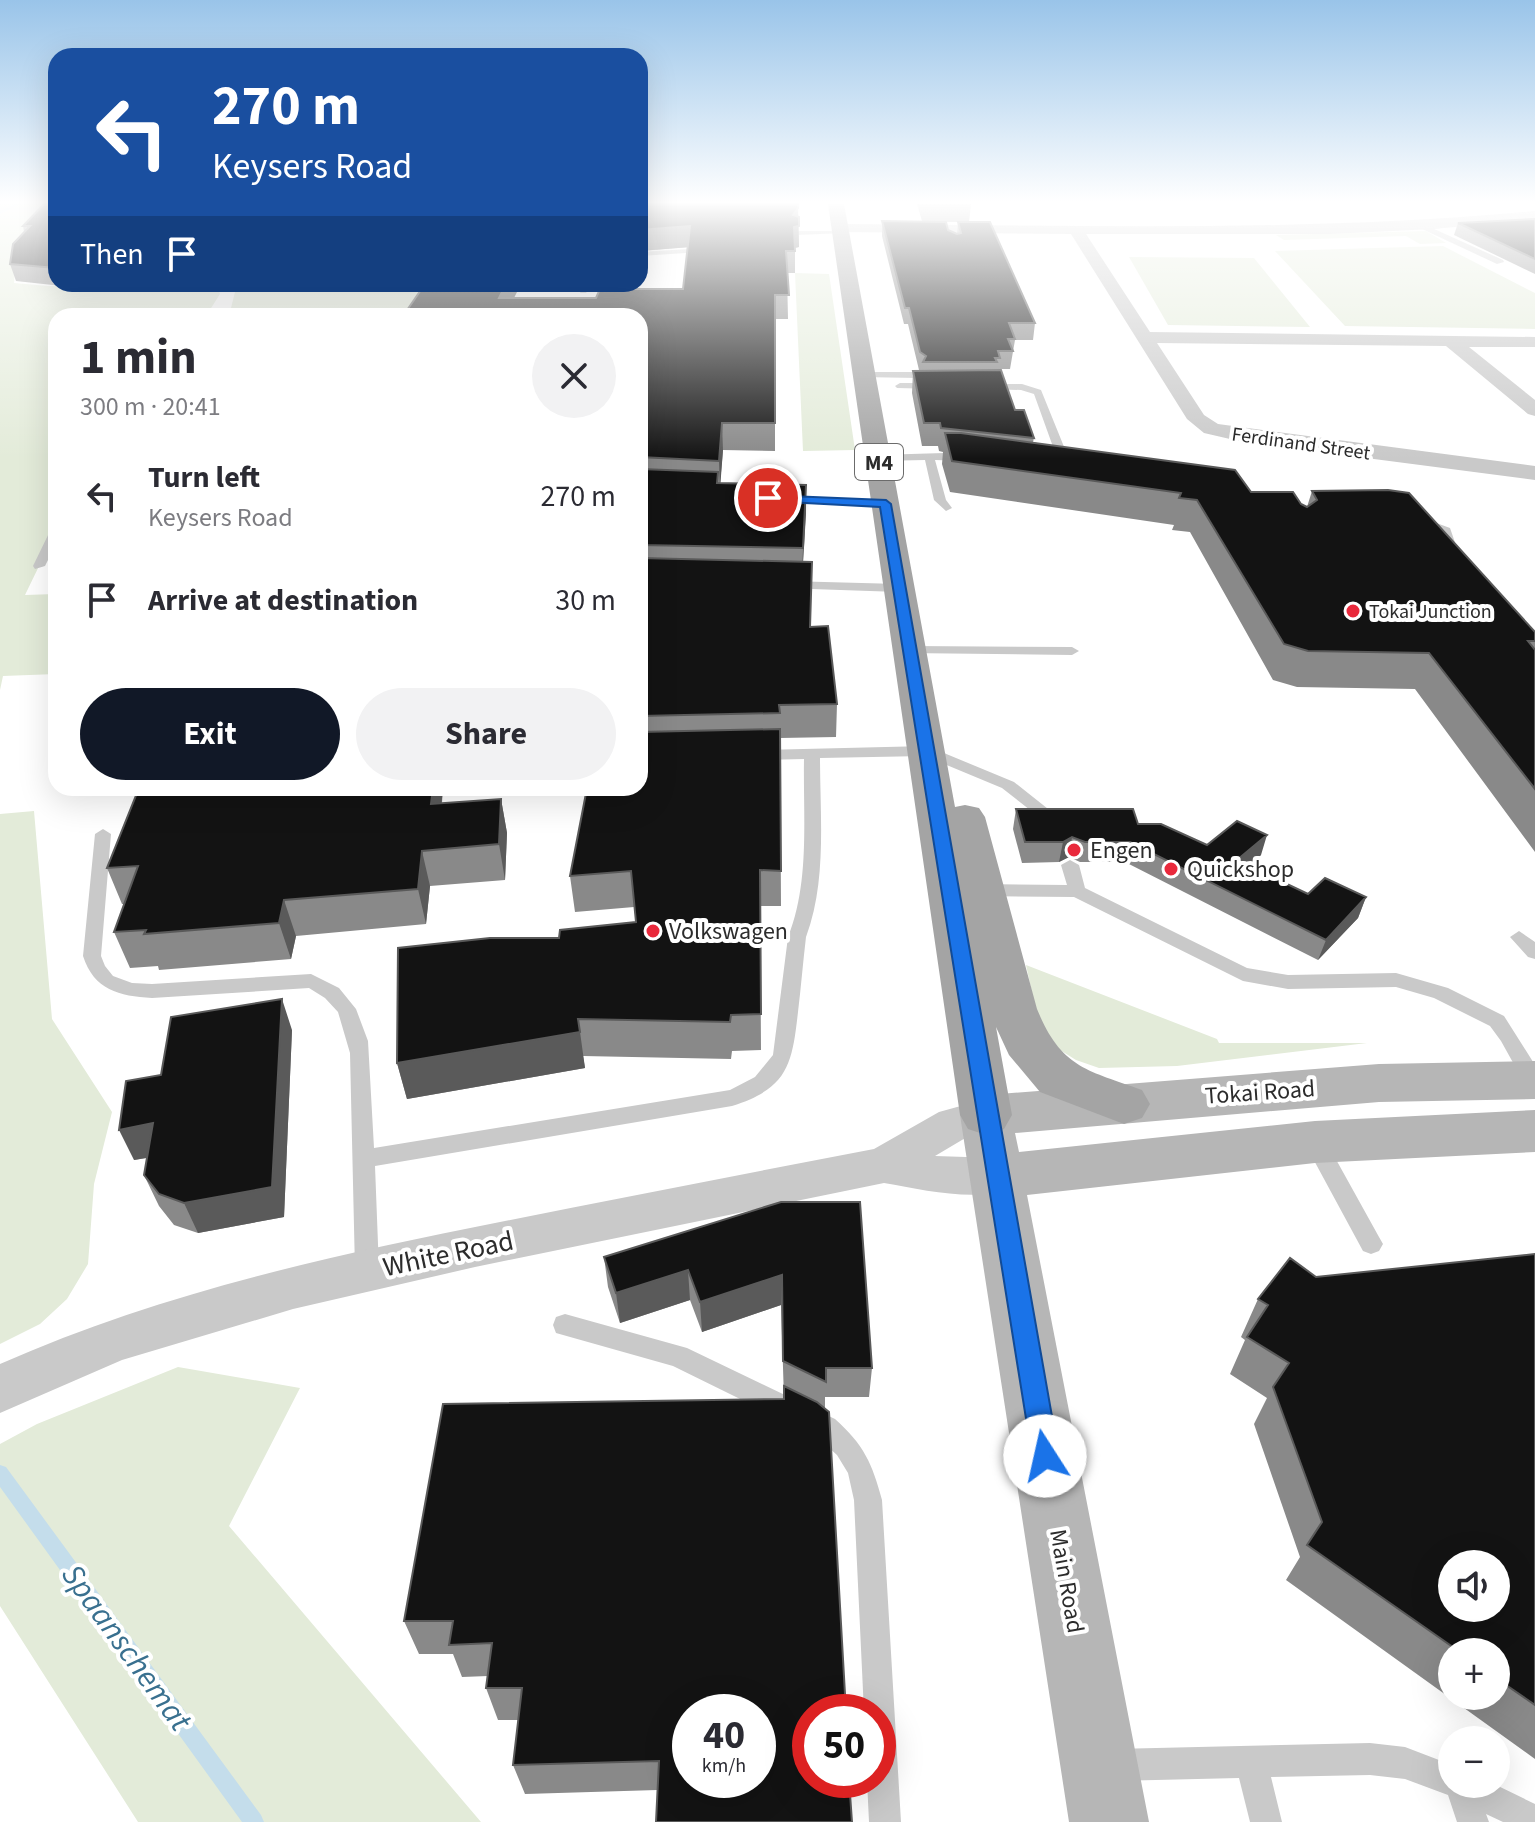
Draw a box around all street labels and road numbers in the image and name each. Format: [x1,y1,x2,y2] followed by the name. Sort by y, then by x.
[1230,420,1372,468] street label: Ferdinand Street
[855,444,903,480] road number: M4
[1204,1071,1316,1114] street label: Tokai Road
[379,1221,517,1287] street label: White Road
[1040,1526,1093,1636] street label: Main Road

